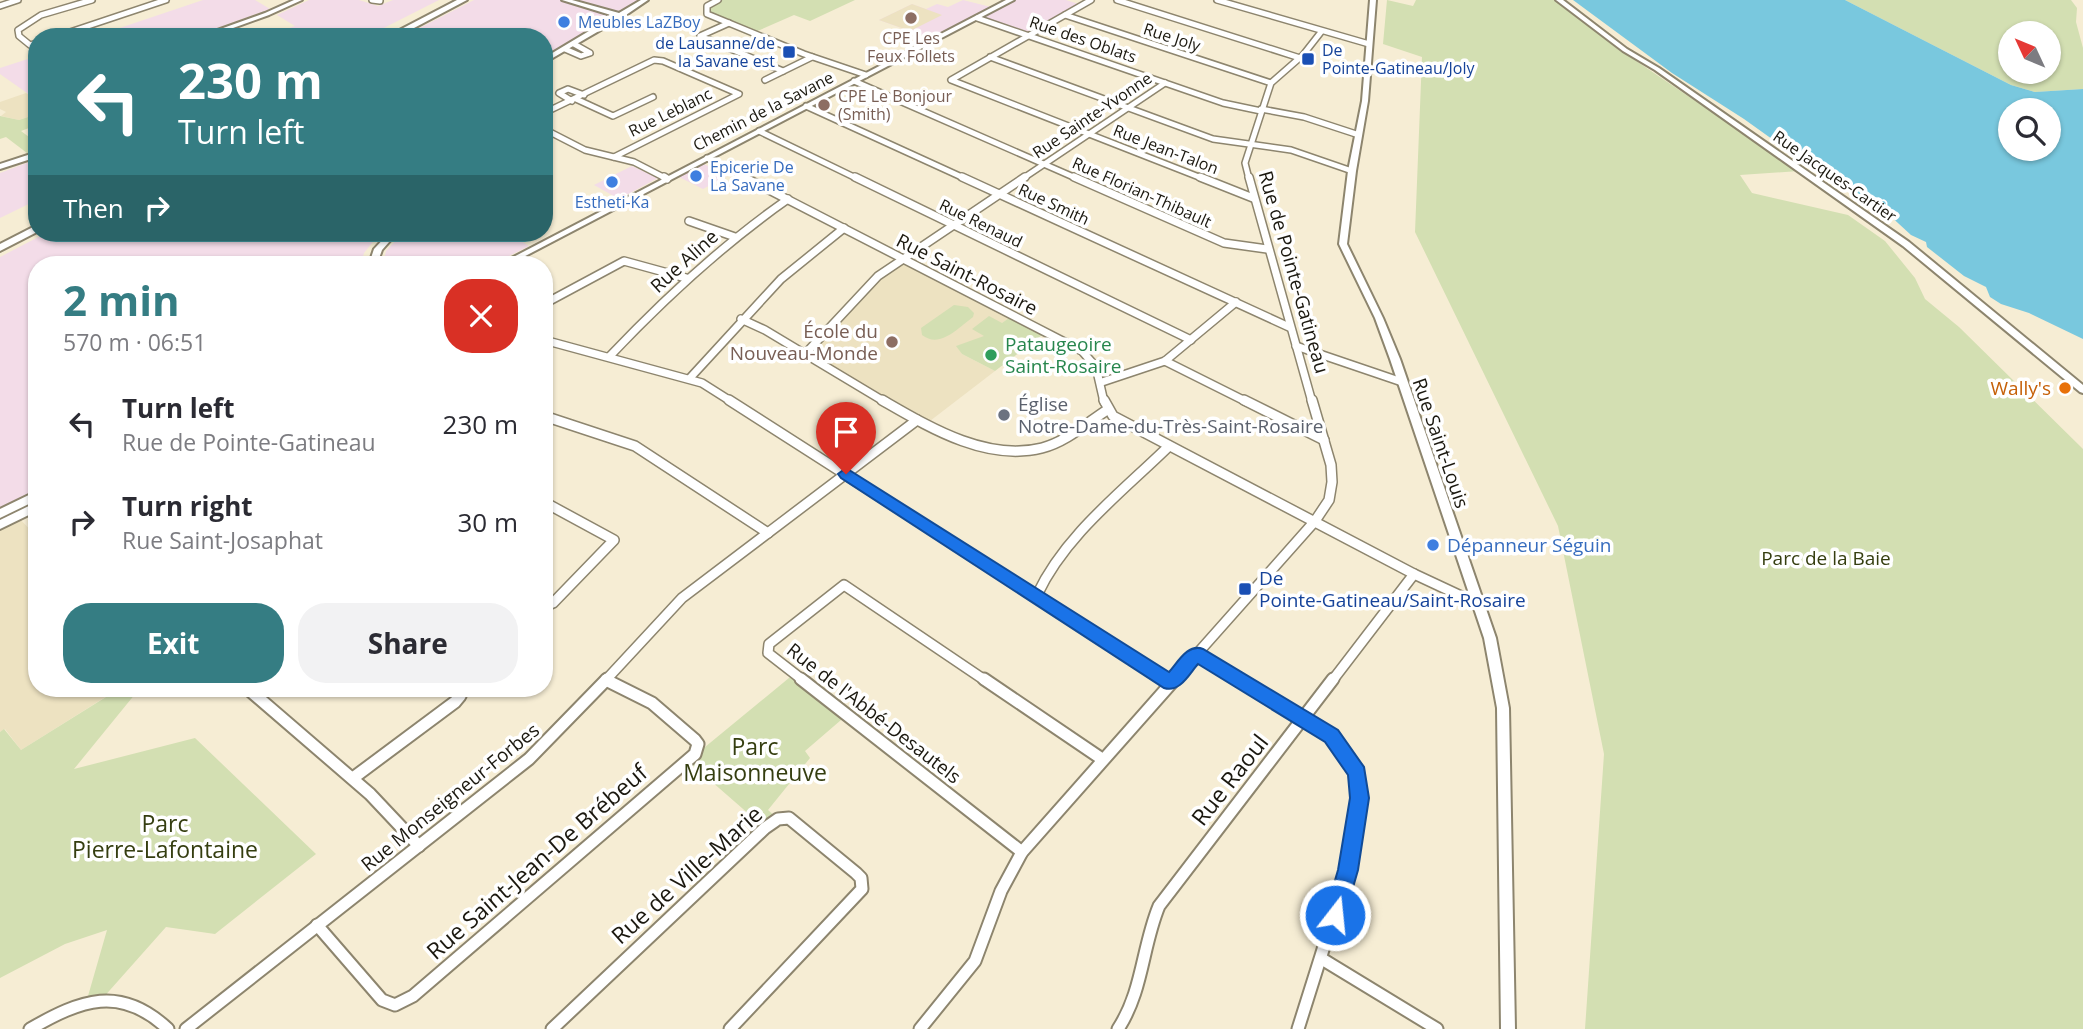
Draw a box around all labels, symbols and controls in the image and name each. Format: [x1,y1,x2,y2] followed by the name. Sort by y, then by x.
[903,10,919,26] marker: CPE Les Feux Follets
[1027,10,1139,68] street label: Rue des Oblats
[578,11,701,33] place label: Meubles LaZBoy
[556,14,572,30] marker: Meubles LaZBoy
[1141,17,1204,57] street label: Rue Joly
[1998,21,2062,84] north arrow
[1998,21,2061,161] map controls
[867,27,955,67] place label: CPE Les Feux Follets
[655,32,775,72] place label: de Lausanne/de la Savane est
[1322,39,1476,79] place label: De Pointe-Gatineau/Joly
[781,44,797,60] marker: de Lausanne/de la Savane est
[178,47,323,113] text: 230 m
[1300,51,1316,67] marker: De Pointe-Gatineau/Joly
[63,56,154,147] icon: left
[689,66,837,156] street label: Chemin de la Savane
[1028,67,1156,163] street label: Rue Sainte-Yvonne
[625,82,716,142] street label: Rue Leblanc
[838,85,952,125] place label: CPE Le Bonjour (Smith)
[816,97,832,113] marker: CPE Le Bonjour (Smith)
[1998,98,2061,161] button: search
[178,110,304,153] text: Turn left
[1110,119,1222,179] street label: Rue Jean-Talon
[1769,125,1901,227] street label: Rue Jacques-Cartier
[1069,151,1215,233] street label: Rue Florian-Thibault
[710,156,794,196] place label: Epicerie De La Savane
[688,168,704,184] marker: Epicerie De La Savane
[1253,168,1335,376] street label: Rue de Pointe-Gatineau
[604,174,620,190] marker: Estheti-Ka
[1015,178,1093,230] street label: Rue Smith
[138,189,176,227] icon: right
[63,190,124,226] text: Then
[575,191,649,213] place label: Estheti-Ka
[936,193,1026,253] street label: Rue Renaud
[644,224,724,298] street label: Rue Aline
[892,227,1042,321] street label: Rue Saint-Rosaire
[63,271,180,328] text: 2 min
[444,279,518,353] button: close
[730,318,878,366] place label: École du Nouveau-Monde
[63,326,206,358] text: 570 m · 06:51
[1005,331,1121,379] place label: Pataugeoire Saint-Rosaire
[884,334,900,350] marker: École du Nouveau-Monde
[983,347,999,363] marker: Pataugeoire Saint-Rosaire
[1407,374,1475,512] street label: Rue Saint-Louis
[1991,375,2051,401] place label: Wally's
[2057,380,2073,396] marker: Wally's
[122,390,234,426] text: Turn left
[1018,391,1324,439] place label: Église Notre-Dame-du-Très-Saint-Rosaire
[816,402,876,474] pin
[63,405,101,443] icon: left
[443,406,518,442] text: 230 m
[996,407,1012,423] marker: Église Notre-Dame-du-Très-Saint-Rosaire
[827,413,865,451] icon: arrive
[122,426,376,458] text: Rue de Pointe-Gatineau
[122,488,253,524] text: Turn right
[63,503,101,541] icon: right
[457,504,518,540] text: 30 m
[122,524,323,556] text: Rue Saint-Josaphat
[1447,532,1611,558] place label: Dépanneur Séguin
[1425,537,1441,553] marker: Dépanneur Séguin
[1761,545,1891,571] park label: Parc de la Baie
[1259,565,1526,613] place label: De Pointe-Gatineau/Saint-Rosaire
[1237,581,1253,597] marker: De Pointe-Gatineau/Saint-Rosaire
[63,603,284,683] button: Exit
[298,603,518,683] button: Share
[782,637,966,789] street label: Rue de l'Abbé-Desautels
[355,717,545,877] street label: Rue Monseigneur-Forbes
[1183,727,1275,832] street label: Rue Raoul
[683,730,827,788] park label: Parc Maisonneuve
[419,755,655,966] street label: Rue Saint-Jean-De Brébeuf
[604,798,769,951] street label: Rue de Ville-Marie
[72,807,258,865] park label: Parc Pierre-Lafontaine
[1298,878,1372,952] position arrow

